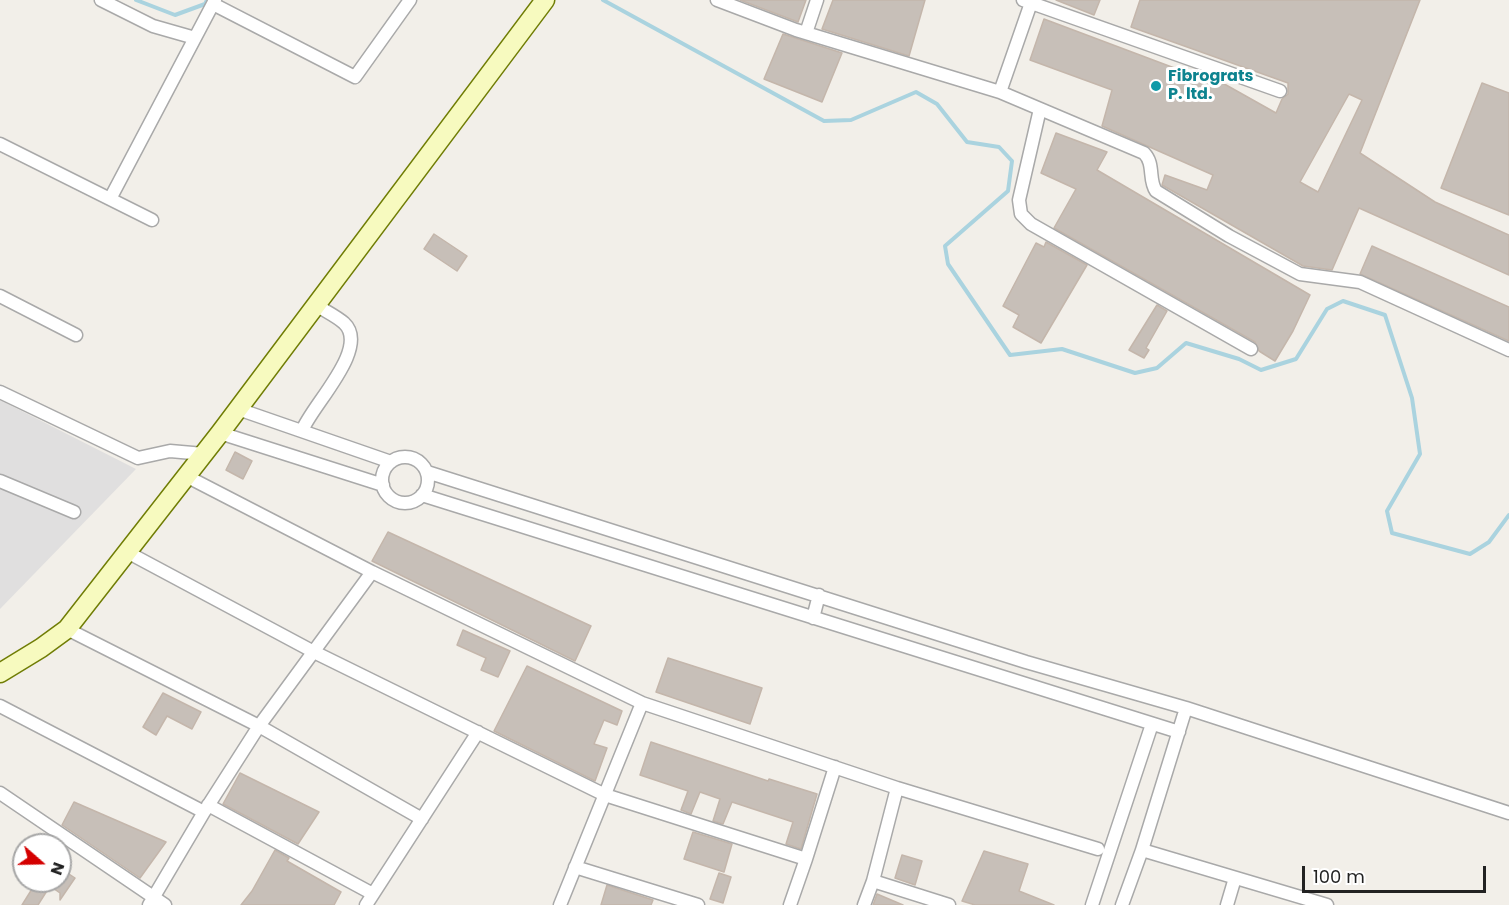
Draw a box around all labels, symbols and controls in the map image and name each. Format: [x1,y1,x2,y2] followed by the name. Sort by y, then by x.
[1168,67,1253,105] place label: Fibrograts P. ltd.
[1149,79,1163,93] marker: Fibrograts P. ltd.
[12,833,72,893] north arrow
[1305,854,1490,892] scale bar
[45,859,70,878] text: N
[1313,864,1365,889] text: 100 m

